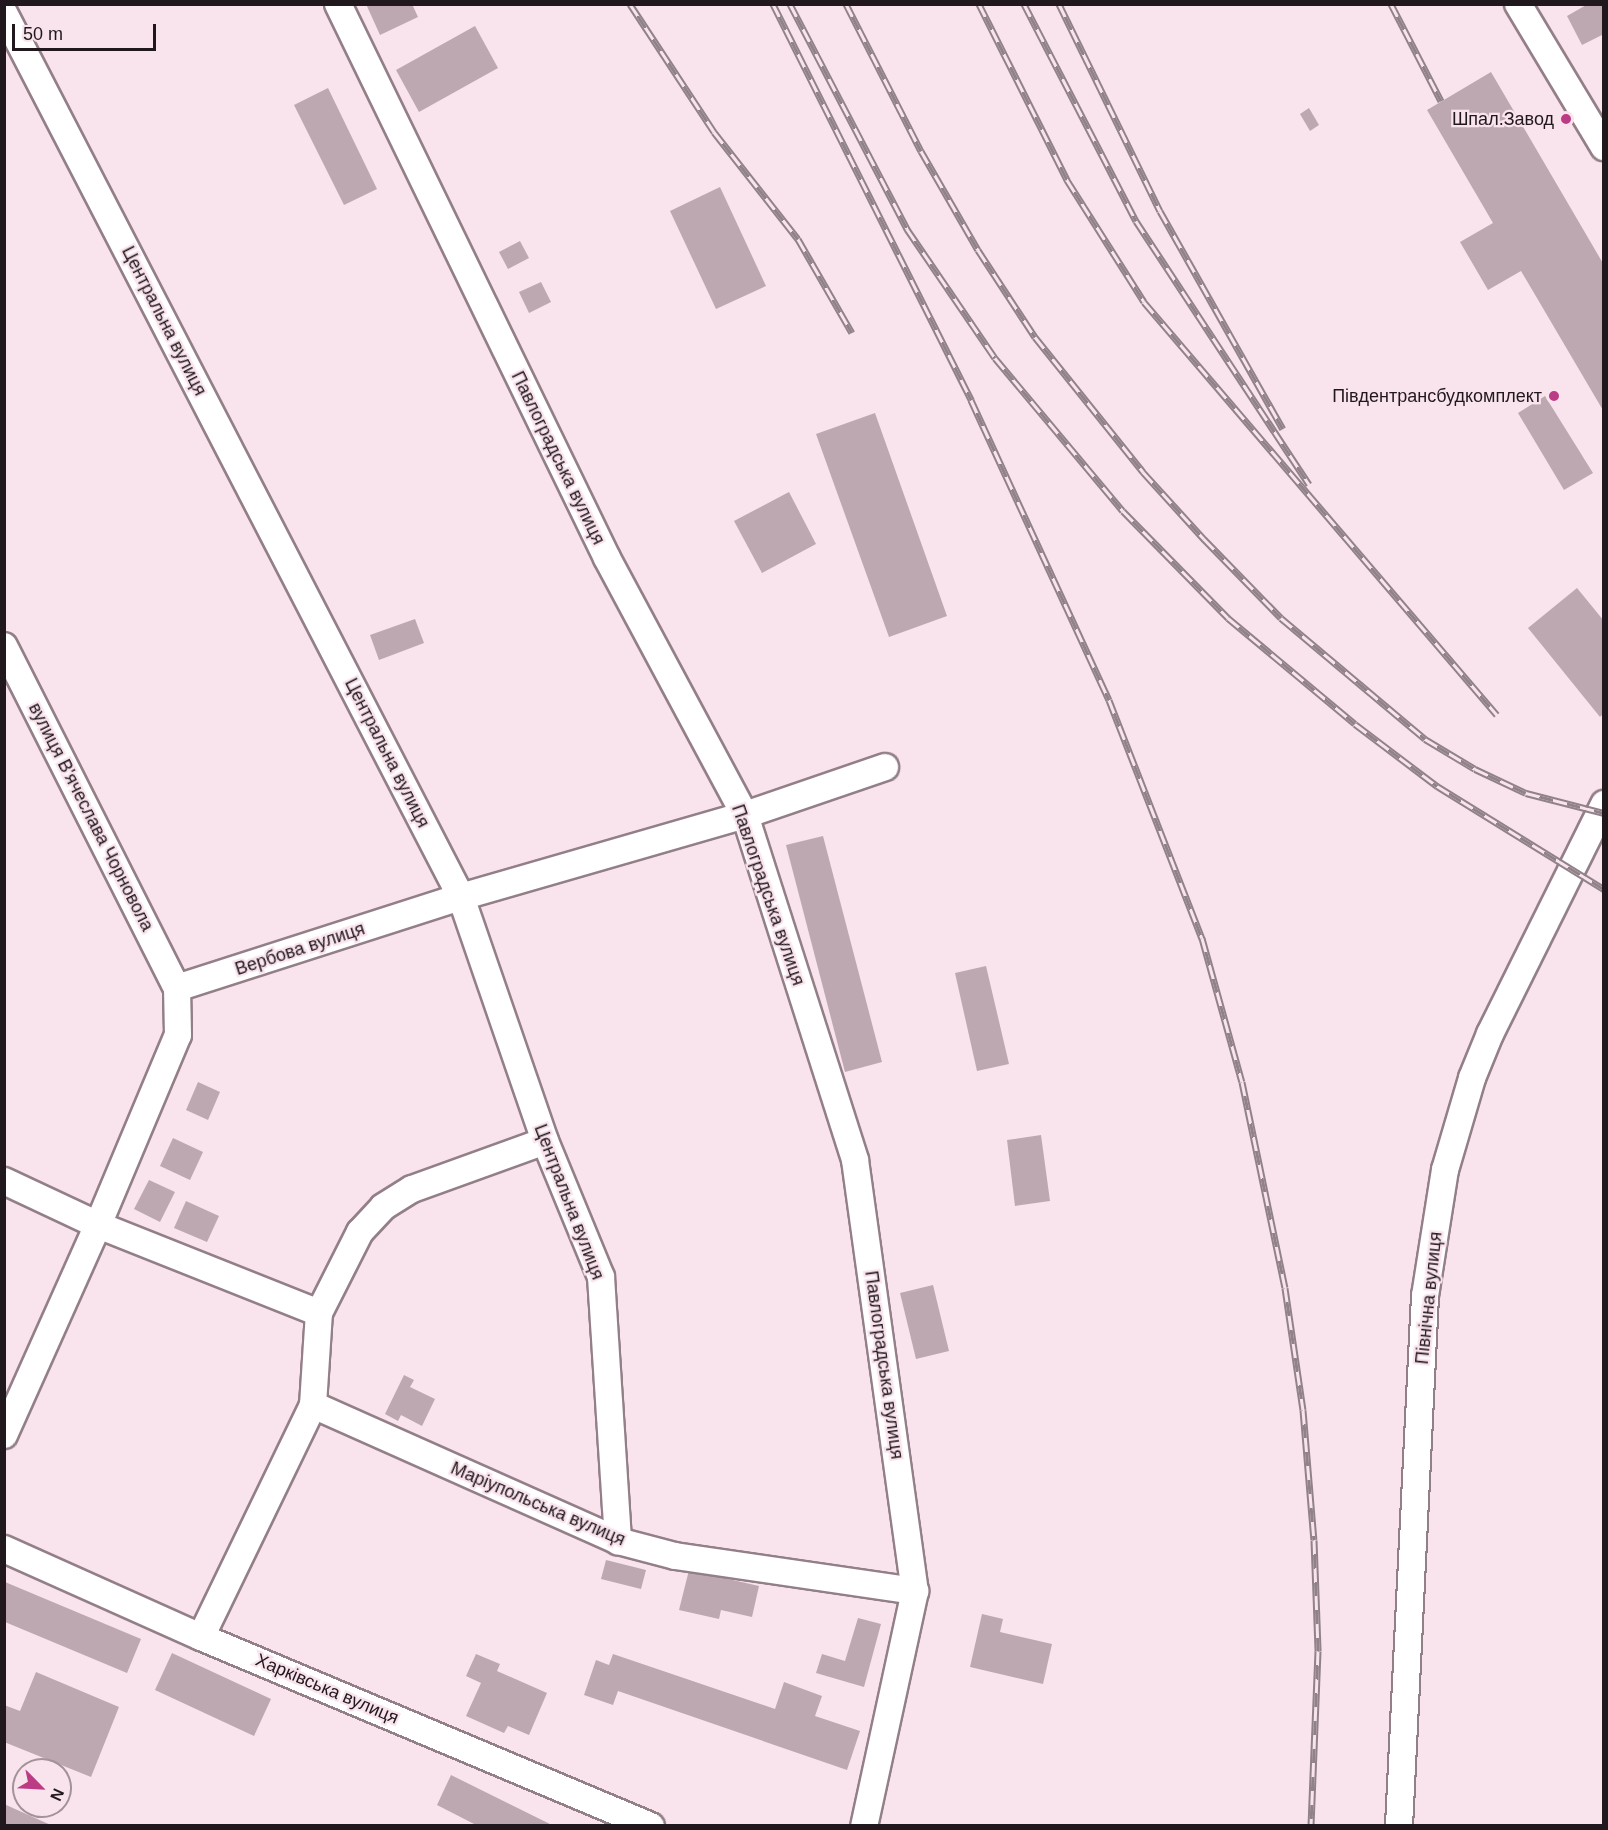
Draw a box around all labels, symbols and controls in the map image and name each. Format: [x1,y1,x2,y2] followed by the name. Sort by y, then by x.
[15,12,159,50] scale bar
[23,24,63,44] text: 50 m
[1452,108,1554,130] place label: Шпал.Завод
[1559,112,1573,126] marker: Шпал.Завод
[117,243,211,399] street label: Центральна вулиця
[507,368,609,548] street label: Павлоградська вулиця
[1332,385,1542,407] place label: Південтрансбудкомплект
[1547,389,1561,403] marker: Південтрансбудкомплект
[340,675,434,831] street label: Центральна вулиця
[24,699,158,935] street label: вулиця В'ячеслава Чорновола
[727,802,809,988] street label: Павлоградська вулиця
[232,918,368,980] street label: Вербова вулиця
[529,1121,609,1283] street label: Центральна вулиця
[1411,1231,1447,1365] street label: Північна вулиця
[860,1269,908,1461] street label: Павлоградська вулиця
[447,1457,629,1551] street label: Маріупольська вулиця
[252,1649,402,1729] street label: Харківська вулиця
[12,1758,72,1818] north arrow
[47,1786,67,1803] text: N

